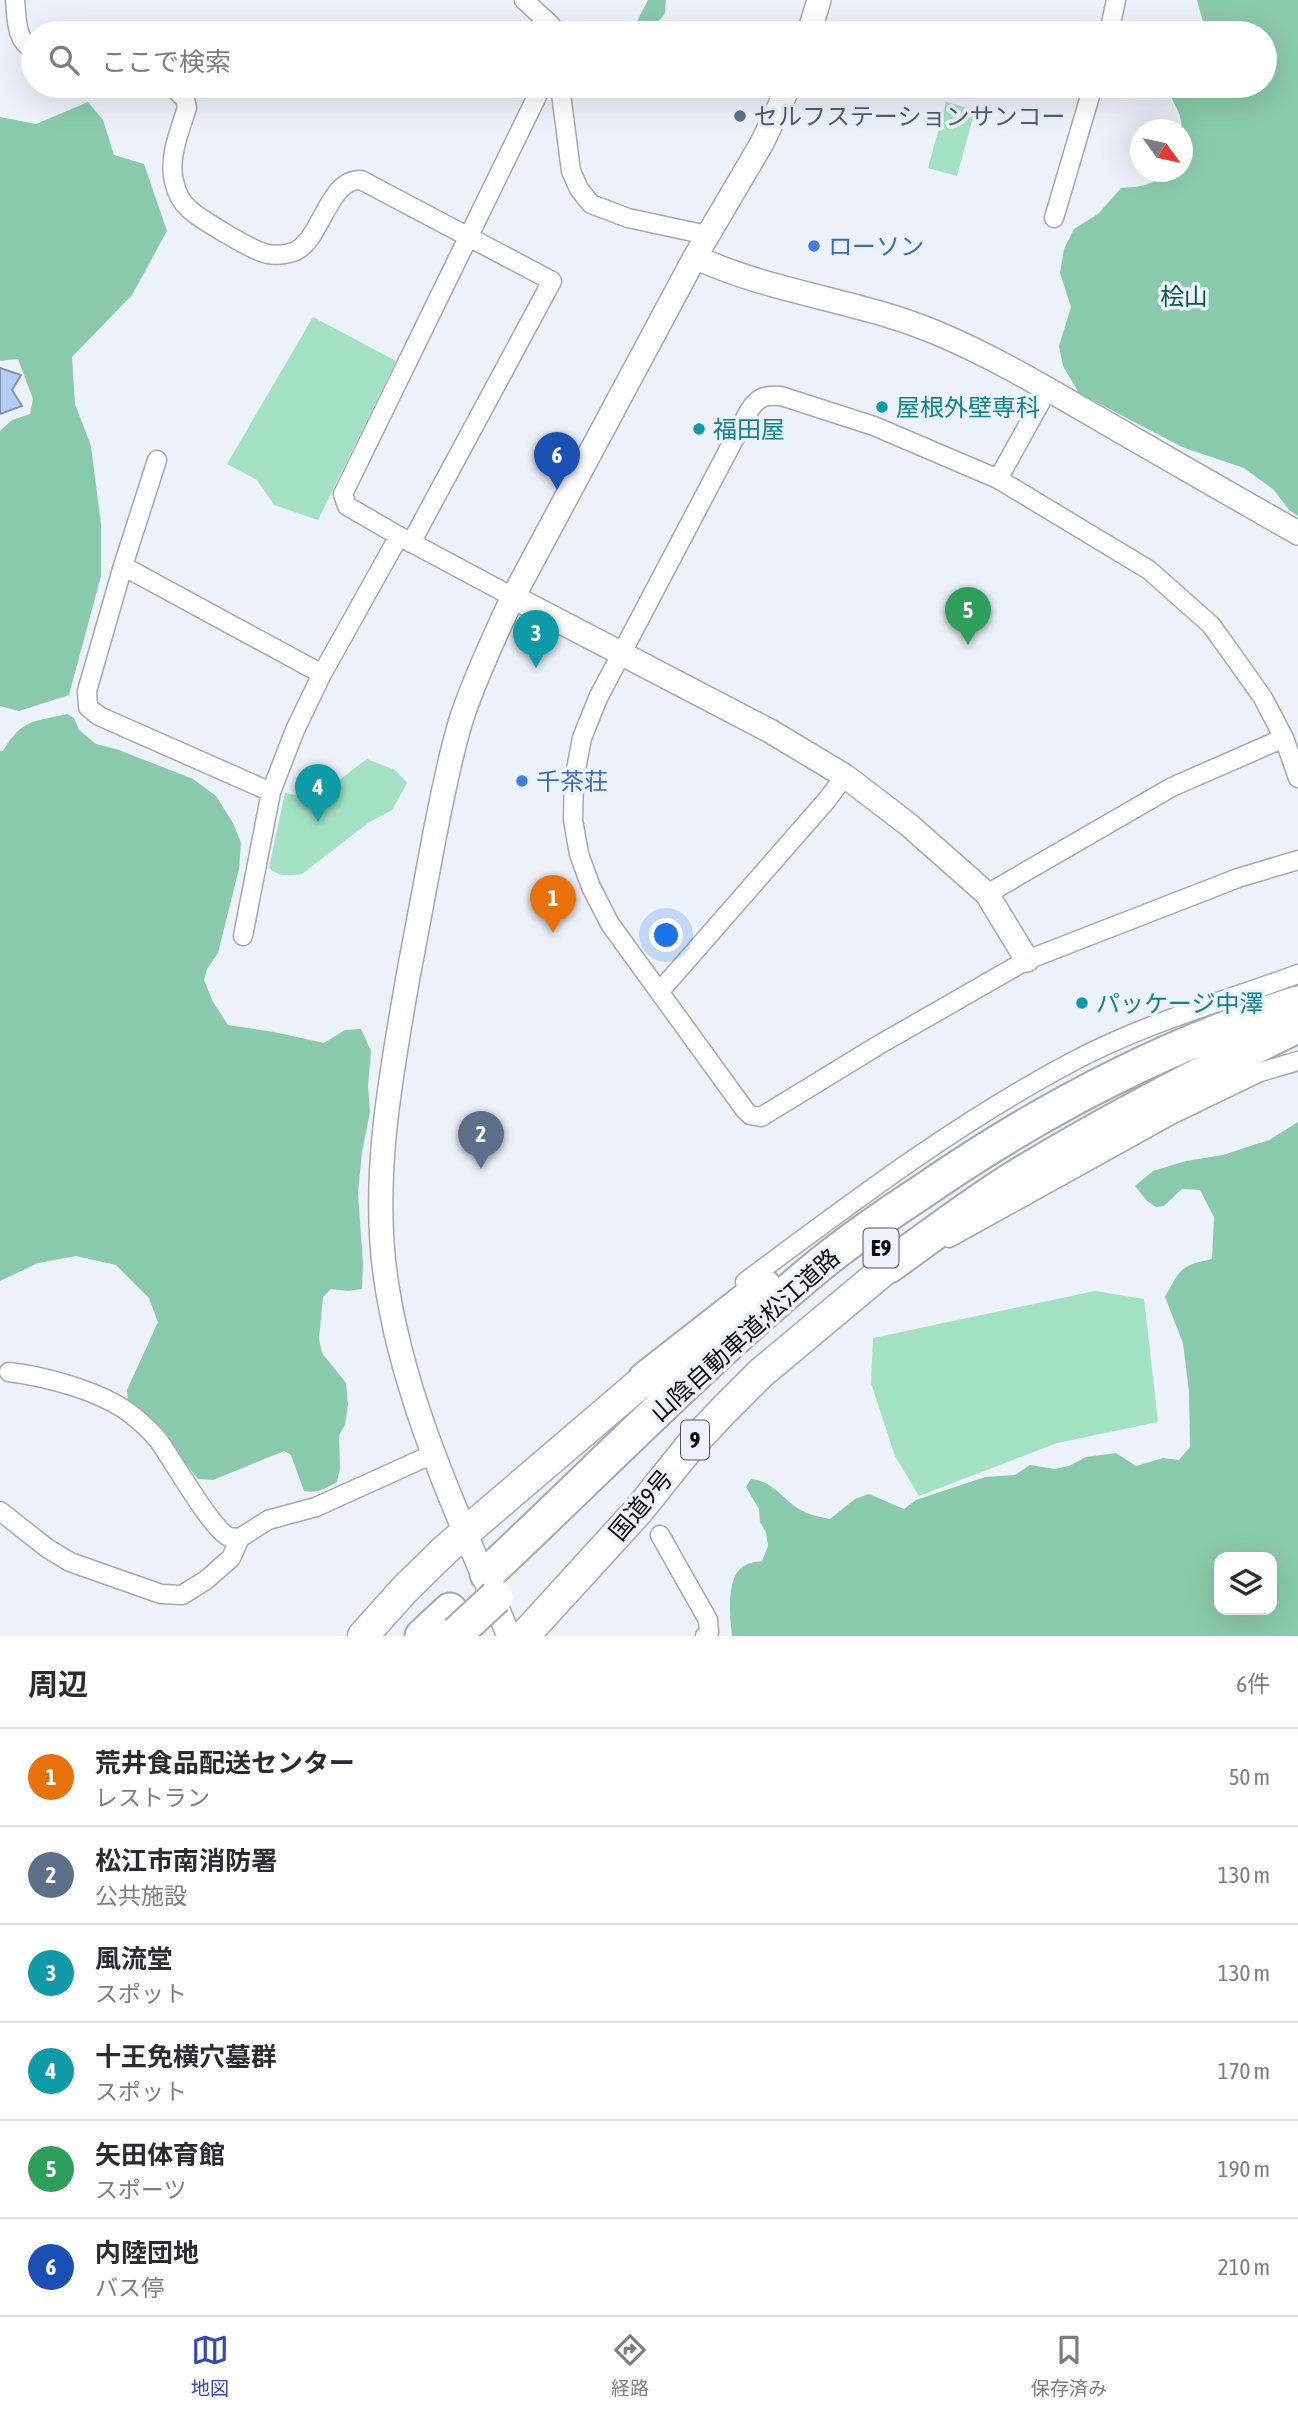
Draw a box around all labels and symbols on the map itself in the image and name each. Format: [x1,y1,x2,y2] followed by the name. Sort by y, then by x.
[754,103,1066,130] place label: セルフステーションサンコー
[732,108,748,124] marker: セルフステーションサンコー
[1130,119,1193,182] north arrow
[828,233,924,260] place label: ローソン
[806,238,822,254] marker: ローソン
[1160,283,1208,310] park label: 桧山
[896,394,1040,421] place label: 屋根外壁専科
[874,399,890,415] marker: 屋根外壁専科
[713,416,785,443] place label: 福田屋
[691,421,707,437] marker: 福田屋
[534,432,580,490] pin: 6
[945,587,991,645] pin: 5
[513,610,559,668] pin: 3
[295,764,341,822] pin: 4
[536,768,608,795] place label: 千茶荘
[514,773,530,789] marker: 千茶荘
[530,875,576,933] pin: 1
[649,918,683,952] your location
[1096,990,1264,1017] place label: パッケージ中澤
[1074,995,1090,1011] marker: パッケージ中澤
[458,1111,504,1169] pin: 2
[864,1228,898,1268] road number: E9
[645,1243,845,1427] street label: 山陰自動車道;松江道路
[681,1420,709,1460] road number: 9
[604,1464,678,1546] street label: 国道9号

